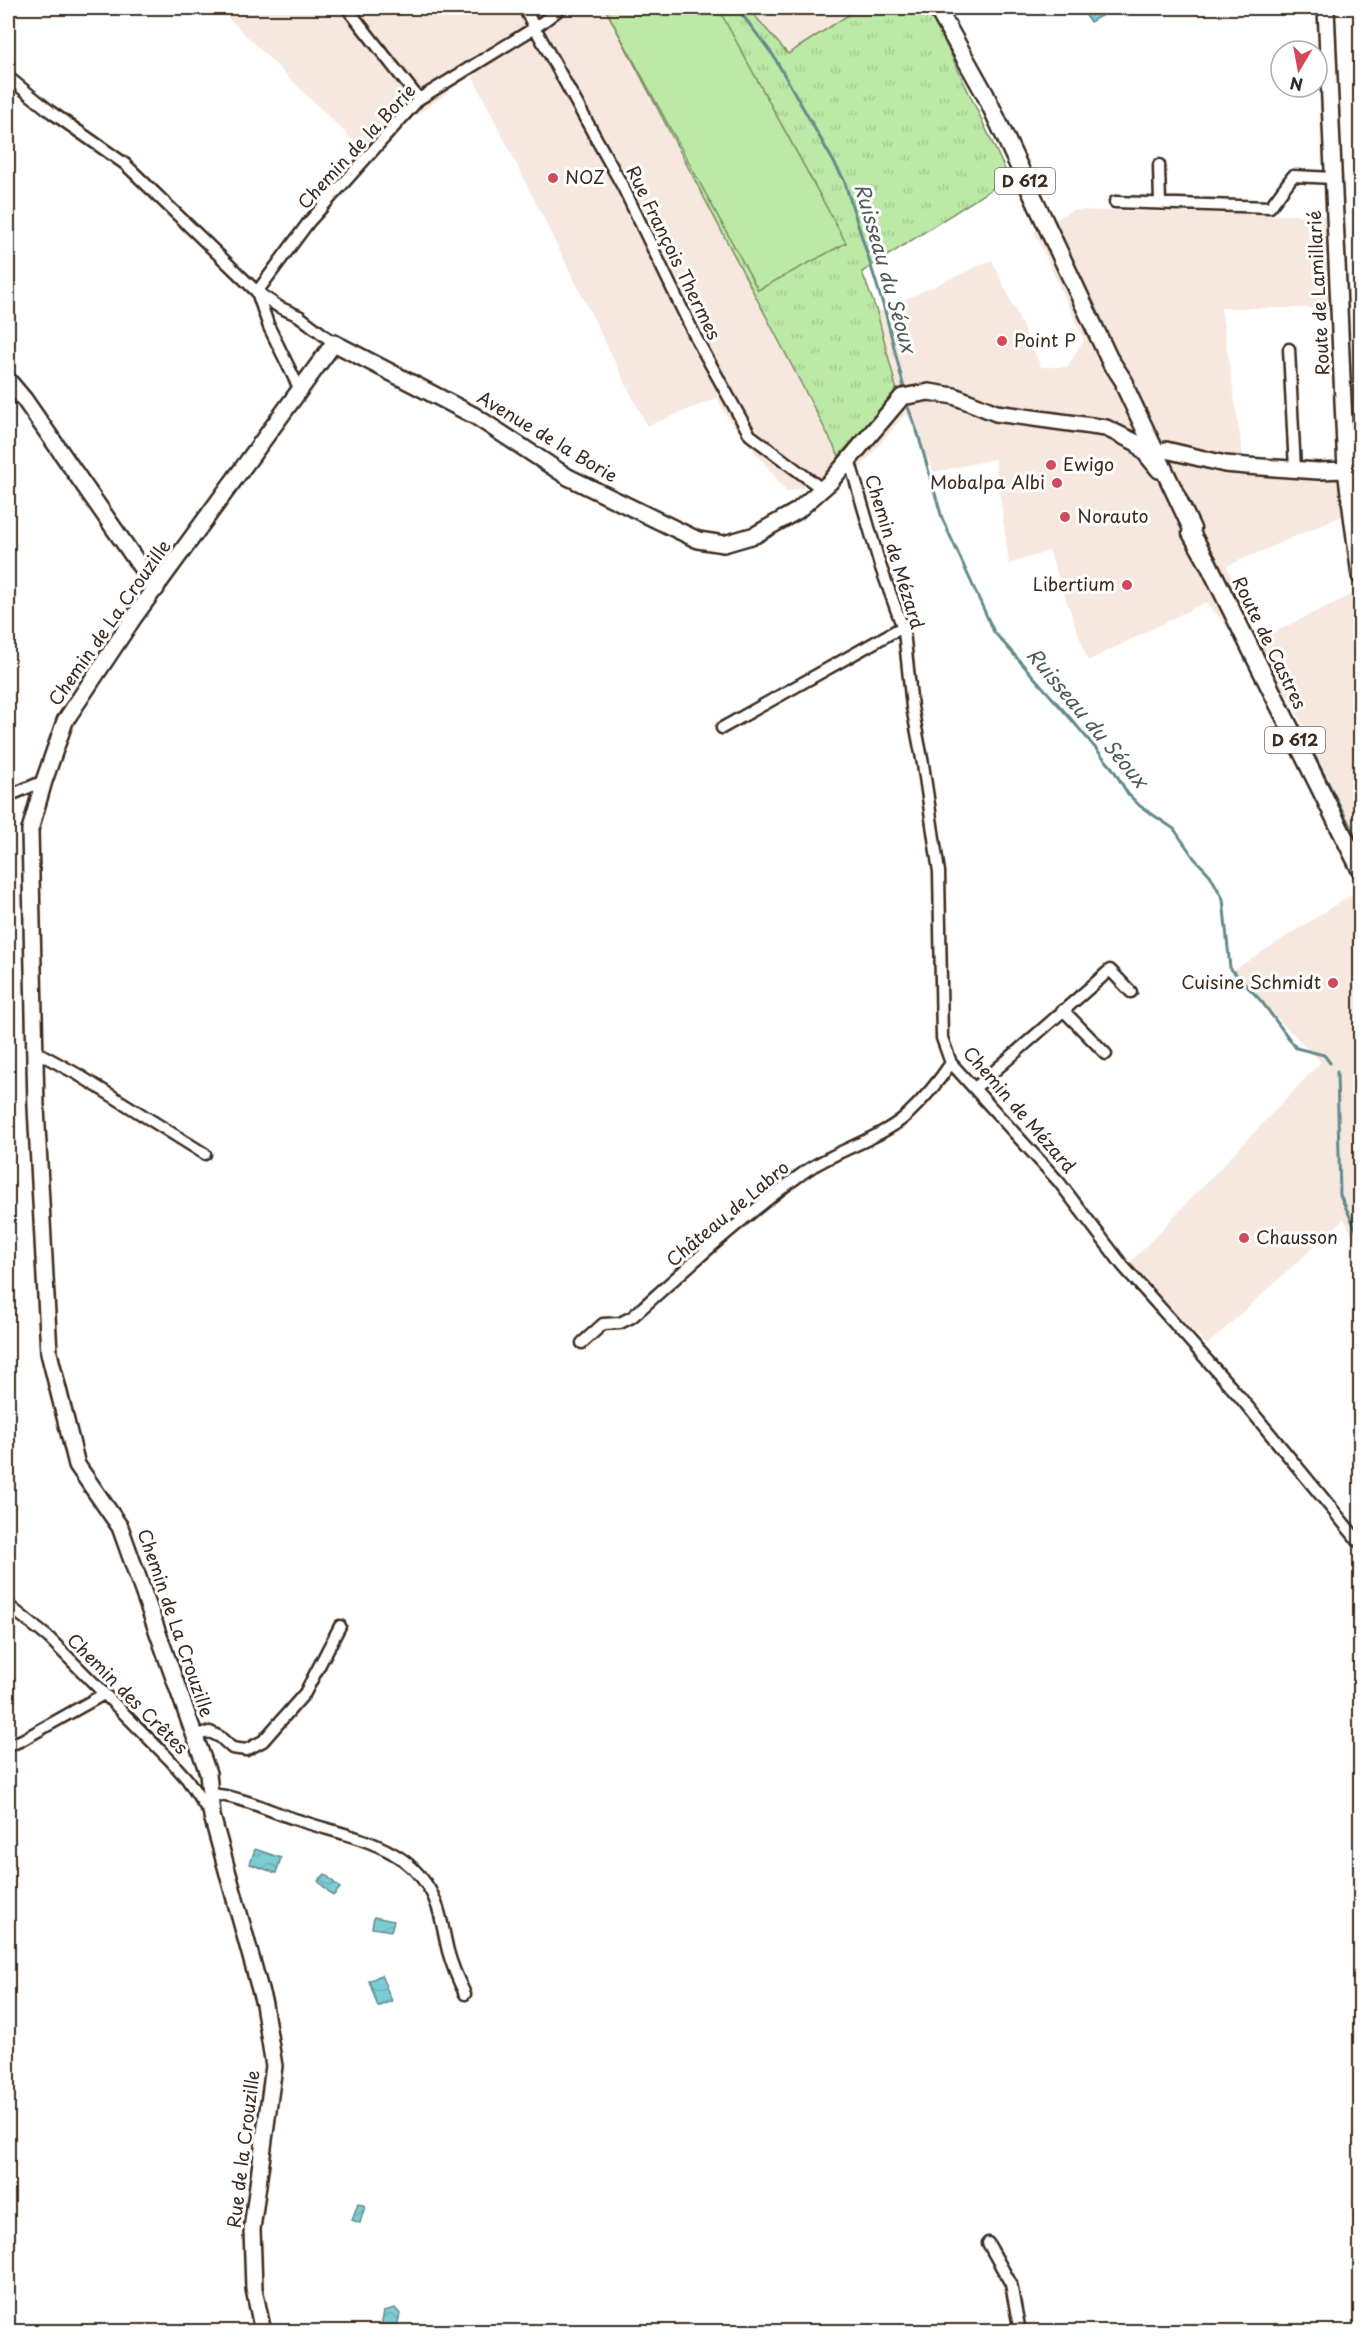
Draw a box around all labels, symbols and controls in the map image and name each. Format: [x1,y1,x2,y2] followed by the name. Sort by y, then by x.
[1269,39,1329,99] north arrow
[1288,72,1305,98] text: N
[291,77,421,215] street label: Chemin de la Borie
[620,161,728,344] street label: Rue François Thermes
[565,163,605,190] place label: NOZ
[995,168,1055,194] road number: D 612
[546,171,560,185] marker: NOZ
[847,180,925,359] water label: Ruisseau du Séoux
[1300,210,1335,376] street label: Route de Lamillarié
[1014,326,1076,353] place label: Point P
[995,334,1009,348] marker: Point P
[473,383,623,488] street label: Avenue de la Borie
[1063,450,1114,477] place label: Ewigo
[1044,458,1058,472] marker: Ewigo
[930,468,1045,495] place label: Mobalpa Albi
[859,471,932,632] street label: Chemin de Mézard
[1050,476,1064,490] marker: Mobalpa Albi
[1077,502,1149,529] place label: Norauto
[1058,510,1072,524] marker: Norauto
[41,533,177,711] street label: Chemin de La Crouzille
[1033,570,1115,597] place label: Libertium
[1226,571,1314,713] street label: Route de Castres
[1120,578,1134,592] marker: Libertium
[1020,641,1157,796] water label: Ruisseau du Séoux
[1265,727,1325,753] road number: D 612
[1181,968,1321,995] place label: Cuisine Schmidt
[1326,976,1340,990] marker: Cuisine Schmidt
[957,1040,1083,1178] street label: Chemin de Mézard
[660,1153,794,1272] street label: Château de Labro
[1256,1223,1338,1250] place label: Chausson
[1237,1231,1251,1245] marker: Chausson
[132,1525,221,1720] street label: Chemin de La Crouzille
[61,1626,195,1760] street label: Chemin des Crêtes
[219,2068,266,2229] street label: Rue de la Crouzille

